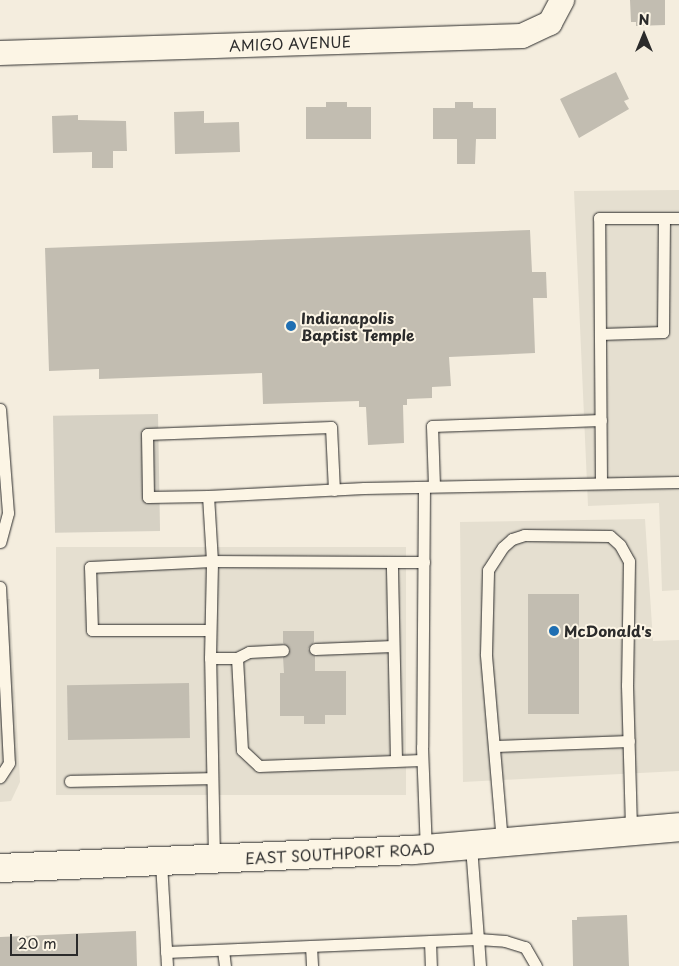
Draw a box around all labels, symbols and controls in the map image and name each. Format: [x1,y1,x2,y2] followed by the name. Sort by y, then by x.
[638,9,650,30] text: N
[619,10,669,60] north arrow
[229,32,351,54] street label: AMIGO AVENUE
[301,308,414,343] place label: Indianapolis Baptist Temple
[285,320,297,332] marker: Indianapolis Baptist Temple
[564,622,652,640] place label: McDonald's
[548,625,560,637] marker: McDonald's
[244,839,436,867] street label: EAST SOUTHPORT ROAD
[12,924,80,956] scale bar
[18,931,57,954] text: 20 m

